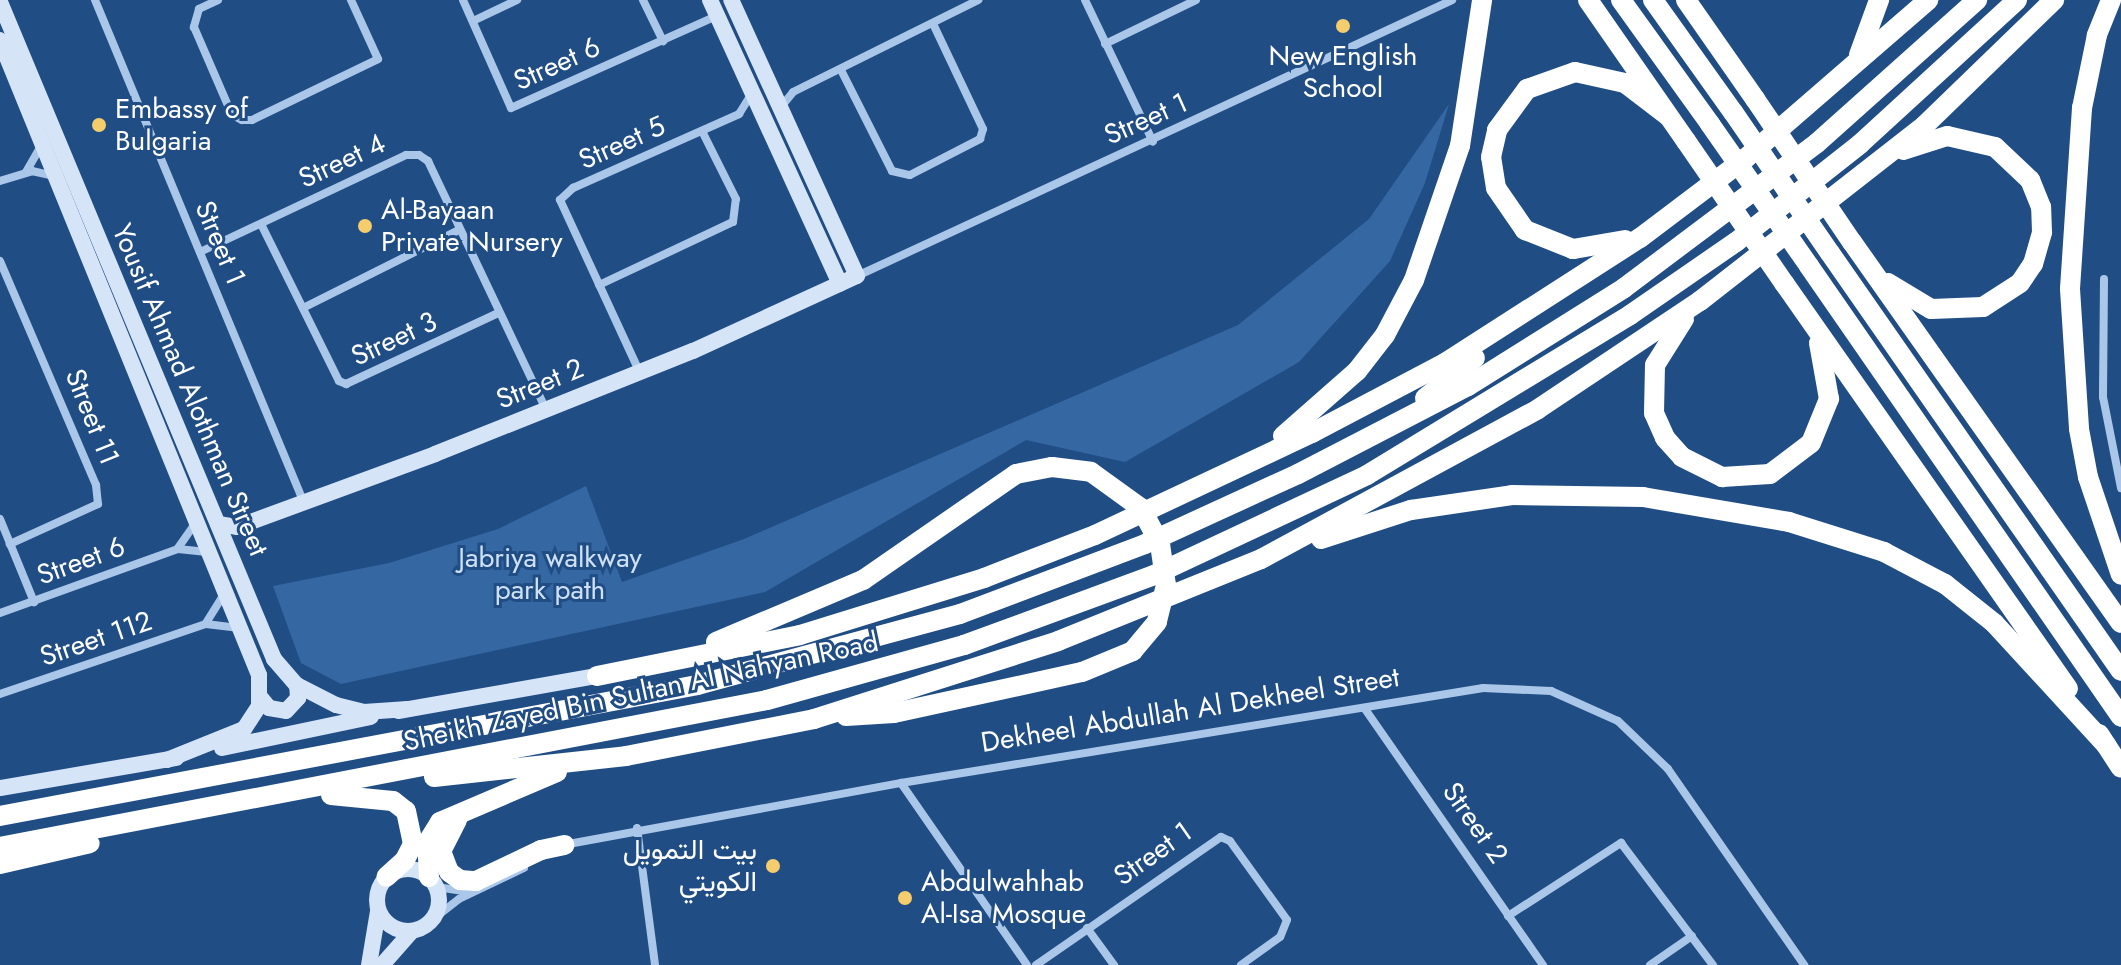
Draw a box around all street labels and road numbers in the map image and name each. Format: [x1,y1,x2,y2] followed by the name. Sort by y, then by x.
[508,30,606,98] street label: Street 6
[1099,86,1193,152] street label: Street 1
[574,109,670,177] street label: Street 5
[293,126,391,196] street label: Street 4
[187,196,253,290] street label: Street 1
[105,219,275,561] street label: Yousif Ahmad Alothman Street
[346,305,442,373] street label: Street 3
[491,351,589,417] street label: Street 2
[58,364,126,470] street label: Street 11
[32,530,130,592] street label: Street 6
[36,604,156,674] street label: Street 112
[401,625,881,759] street label: Sheikh Zayed Bin Sultan Al Nahyan Road
[978,660,1402,760] street label: Dekheel Abdullah Al Dekheel Street
[1435,776,1515,870] street label: Street 2
[1107,815,1199,893] street label: Street 1

